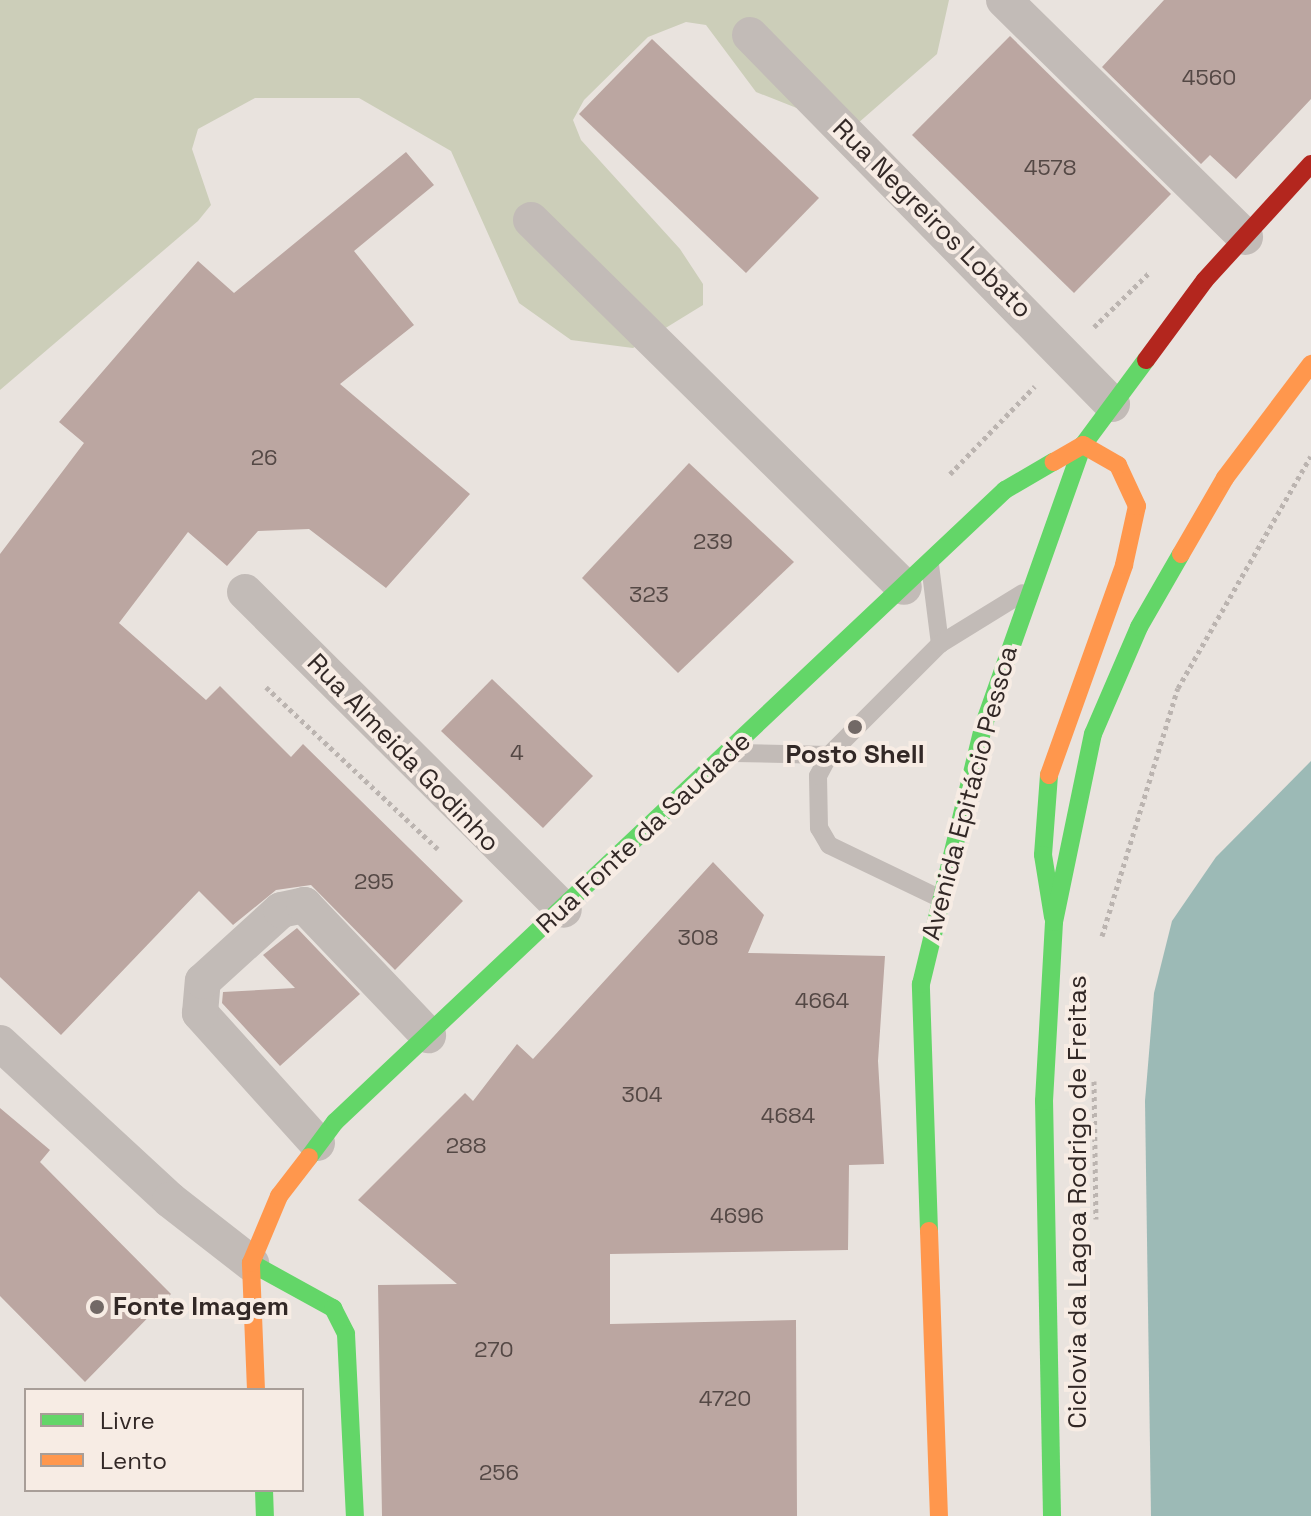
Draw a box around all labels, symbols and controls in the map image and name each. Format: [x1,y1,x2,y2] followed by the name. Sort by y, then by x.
[1182,65,1236,91] house number: 4560
[826,113,1038,325] street label: Rua Negreiros Lobato
[1024,155,1076,181] house number: 4578
[251,445,277,471] house number: 26
[693,529,733,555] house number: 239
[629,582,669,608] house number: 323
[916,642,1024,944] street label: Avenida Epitácio Pessoa
[300,647,506,859] street label: Rua Almeida Godinho
[846,718,864,736] marker: Posto Shell
[530,726,758,940] street label: Rua Fonte da Saudade
[785,739,925,771] place label: Posto Shell
[510,740,524,766] house number: 4
[354,869,394,895] house number: 295
[677,925,719,951] house number: 308
[1062,975,1094,1429] street label: Ciclovia da Lagoa Rodrigo de Freitas
[795,988,849,1014] house number: 4664
[621,1082,663,1108] house number: 304
[761,1103,815,1129] house number: 4684
[446,1133,486,1159] house number: 288
[710,1203,764,1229] house number: 4696
[113,1291,289,1323] place label: Fonte Imagem
[88,1298,106,1316] marker: Fonte Imagem
[474,1337,514,1363] house number: 270
[699,1386,751,1412] house number: 4720
[24,1388,304,1492] legend
[100,1405,155,1436] text: Livre
[100,1445,167,1476] text: Lento
[479,1460,519,1486] house number: 256

